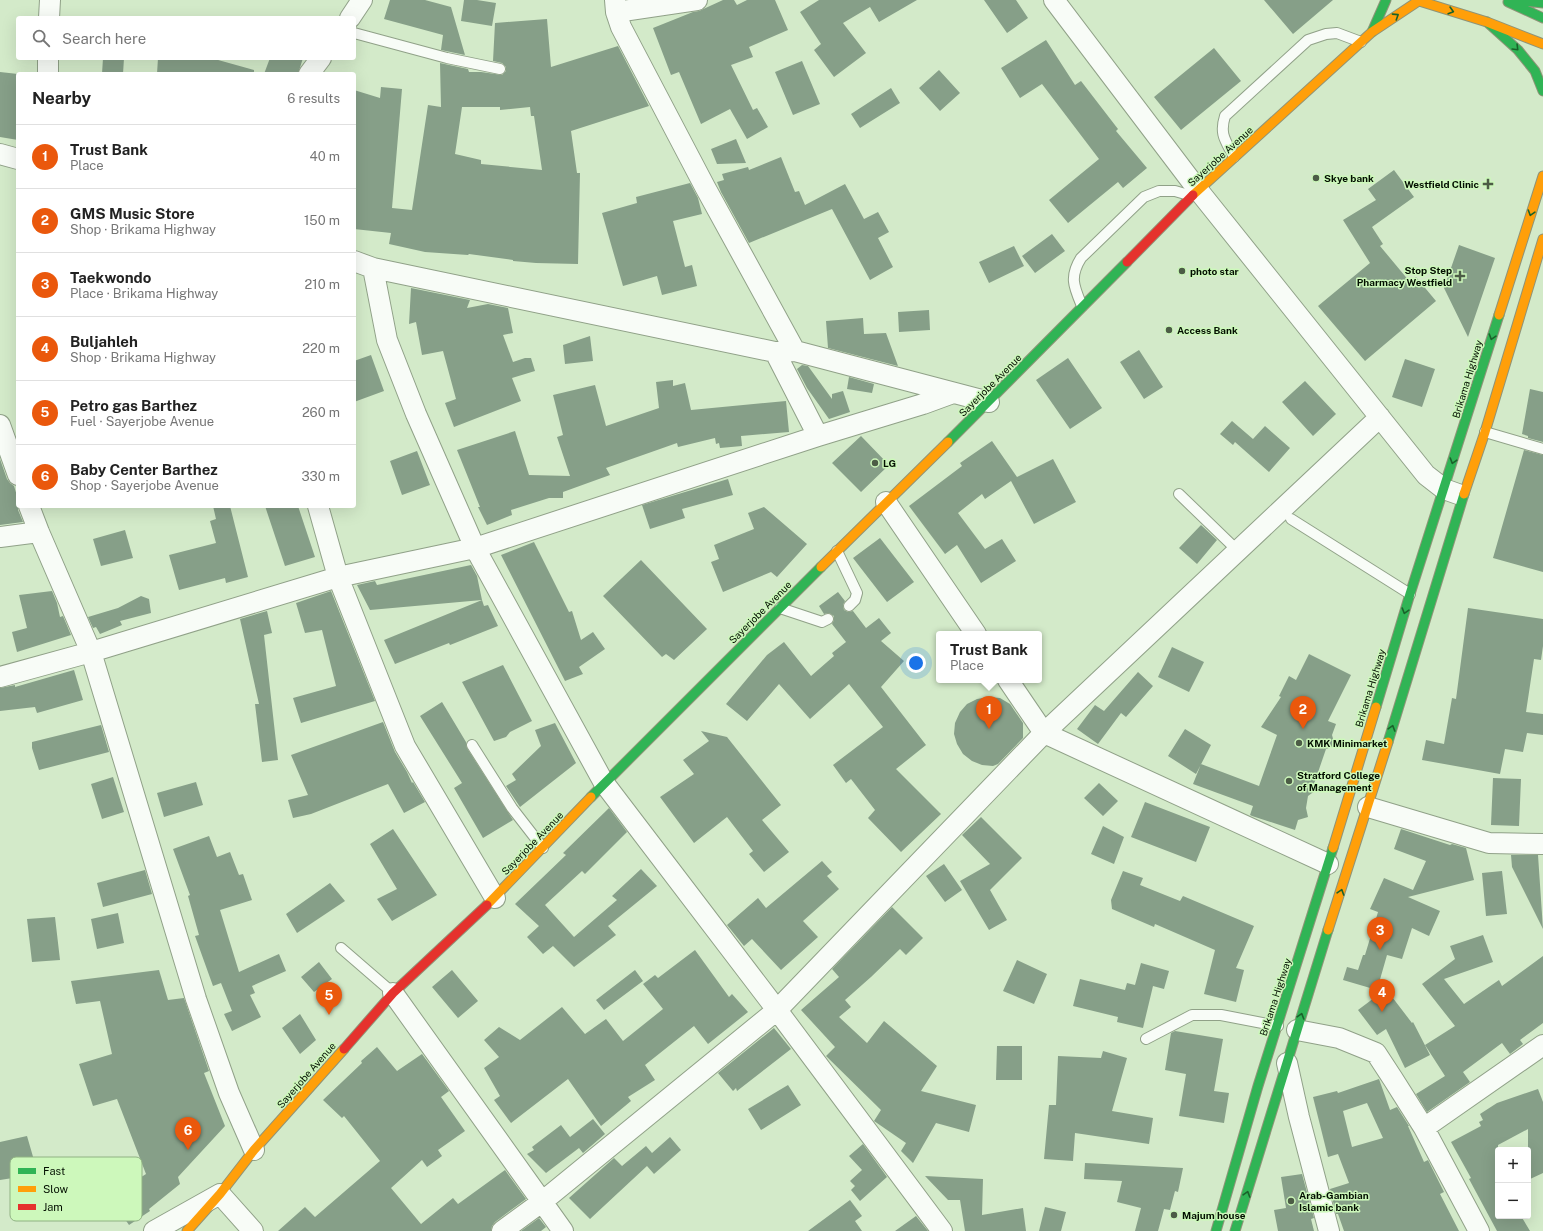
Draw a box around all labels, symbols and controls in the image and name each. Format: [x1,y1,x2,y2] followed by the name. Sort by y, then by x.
[1448,6,1455,15] one-way arrow
[1392,13,1399,21] one-way arrow
[16,16,356,60] search box
[30,27,52,49] icon: search
[62,30,146,47] text: Search here
[1511,43,1519,51] one-way arrow
[32,88,91,108] text: Nearby
[287,91,340,106] text: 6 results
[1185,123,1255,188] street label: Sayerjobe Avenue
[70,141,148,158] text: Trust Bank
[42,149,48,164] text: 1
[309,149,340,164] text: 40 m
[70,158,104,173] text: Place
[1324,172,1374,184] place label: Skye bank
[1311,173,1321,183] marker: Skye bank
[1404,178,1480,190] place label: Westfield Clinic
[1482,178,1494,190] marker: Westfield Clinic
[70,205,195,222] text: GMS Music Store
[1527,209,1536,216] one-way arrow
[41,213,49,228] text: 2
[304,213,340,228] text: 150 m
[70,222,216,237] text: Shop · Brikama Highway
[1357,264,1452,288] place label: Stop Step Pharmacy Westfield
[1190,265,1239,277] place label: photo star
[1177,266,1187,276] marker: photo star
[70,269,151,286] text: Taekwondo
[1455,271,1465,281] marker: Stop Step Pharmacy Westfield
[41,277,49,292] text: 3
[305,277,340,292] text: 210 m
[70,286,218,301] text: Place · Brikama Highway
[1177,324,1238,336] place label: Access Bank
[1164,325,1174,335] marker: Access Bank
[70,333,138,350] text: Buljahleh
[1488,333,1497,340] one-way arrow
[1449,338,1485,420] street label: Brikama Highway
[41,341,49,356] text: 4
[302,341,340,356] text: 220 m
[70,350,216,365] text: Shop · Brikama Highway
[956,351,1024,419] street label: Sayerjobe Avenue
[70,397,197,414] text: Petro gas Barthez
[41,405,49,420] text: 5
[302,405,340,420] text: 260 m
[70,414,214,429] text: Fuel · Sayerjobe Avenue
[883,457,896,469] place label: LG
[1449,457,1458,464] one-way arrow
[870,458,880,468] marker: LG
[70,461,218,478] text: Baby Center Barthez
[41,469,49,484] text: 6
[301,469,340,484] text: 330 m
[70,478,219,493] text: Shop · Sayerjobe Avenue
[726,578,794,646] street label: Sayerjobe Avenue
[1401,608,1410,615] one-way arrow
[936,631,1042,683] popup
[950,641,1028,658] text: Trust Bank
[1352,647,1388,729] street label: Brikama Highway
[906,653,926,673] your location
[950,658,984,673] text: Place
[976,696,1002,729] pin: 1
[1290,696,1316,729] pin: 2
[1387,725,1396,732] one-way arrow
[1307,737,1387,749] place label: KMK Minimarket
[1294,738,1304,748] marker: KMK Minimarket
[1297,769,1380,793] place label: Stratford College of Management
[1284,776,1294,786] marker: Stratford College of Management
[499,809,566,877] street label: Sayerjobe Avenue
[1336,889,1344,896] one-way arrow
[1367,917,1393,950] pin: 3
[1257,956,1293,1037] street label: Brikama Highway
[1369,979,1395,1012] pin: 4
[316,982,342,1015] pin: 5
[1296,1013,1305,1020] one-way arrow
[274,1039,338,1110] street label: Sayerjobe Avenue
[175,1117,201,1150] pin: 6
[1495,1147,1531,1219] map controls
[1495,1147,1531,1183] button: +
[10,1157,142,1221] legend
[43,1165,65,1177] text: Fast
[43,1183,69,1195] text: Slow
[1495,1183,1531,1219] button: −
[1299,1189,1369,1213] place label: Arab-Gambian Islamic bank
[1242,1190,1251,1197] one-way arrow
[1286,1196,1296,1206] marker: Arab-Gambian Islamic bank
[43,1201,63,1213] text: Jam
[1182,1209,1246,1221] place label: Majum house
[1169,1210,1179,1220] marker: Majum house

